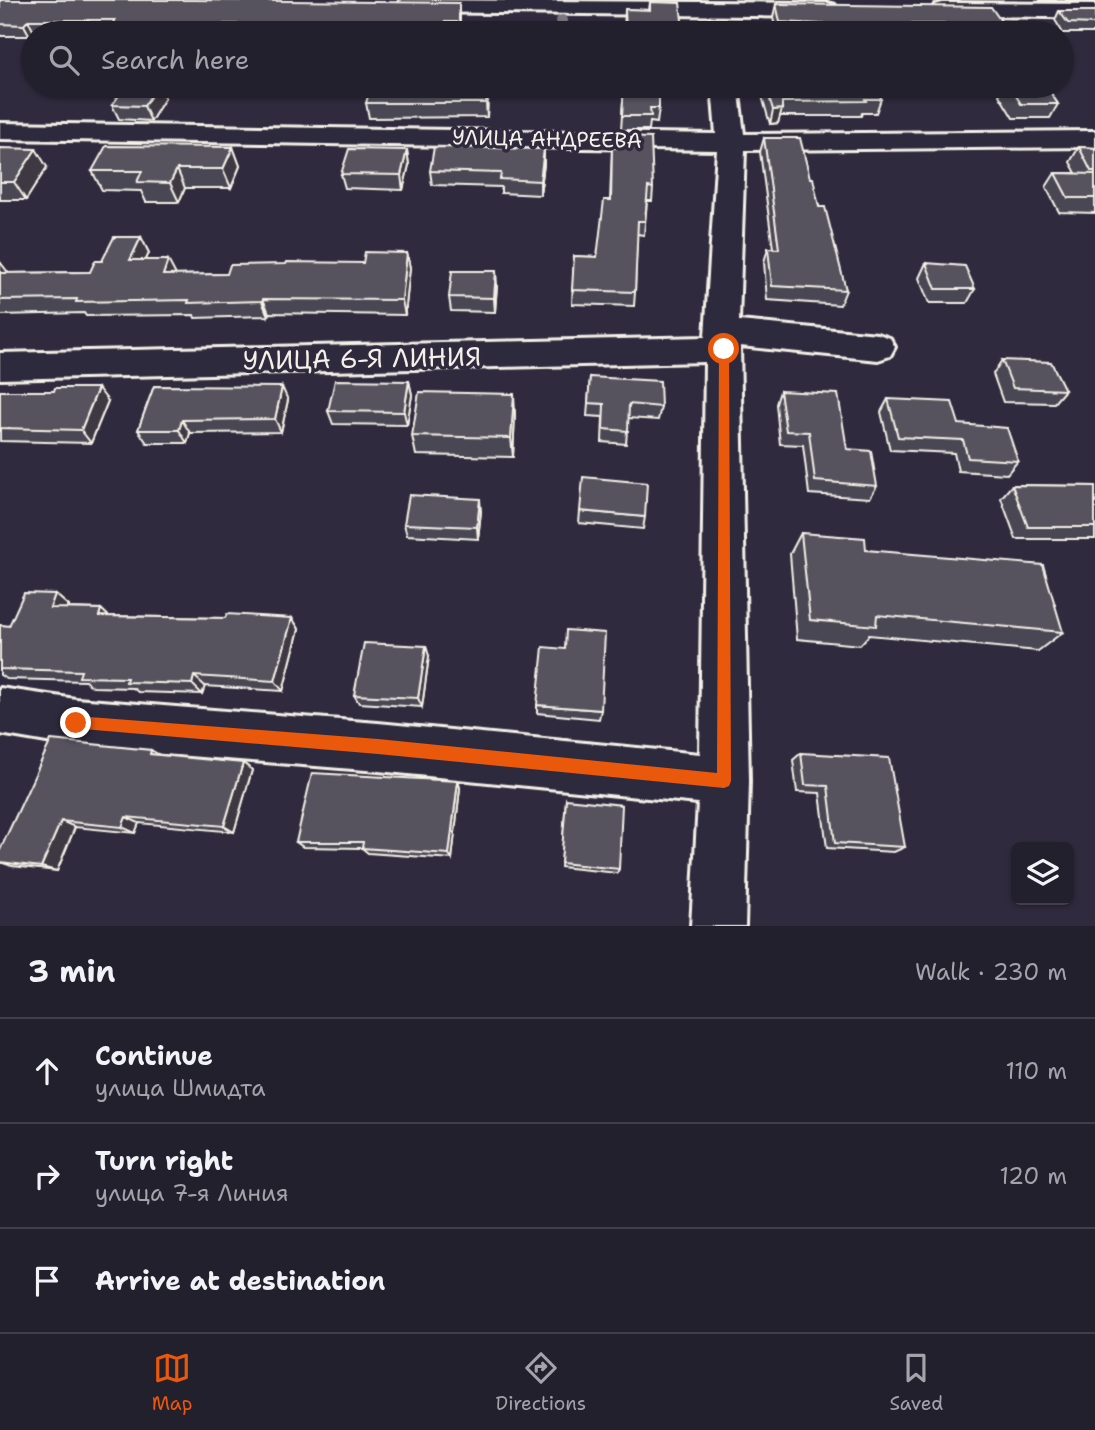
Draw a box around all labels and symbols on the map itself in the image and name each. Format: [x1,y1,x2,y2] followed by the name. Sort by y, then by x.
[452,123,642,155] street label: УЛИЦА АНДРЕЕВА
[708,333,739,364] route start
[242,338,482,378] street label: УЛИЦА 6-Я ЛИНИЯ
[60,707,91,738] route end

